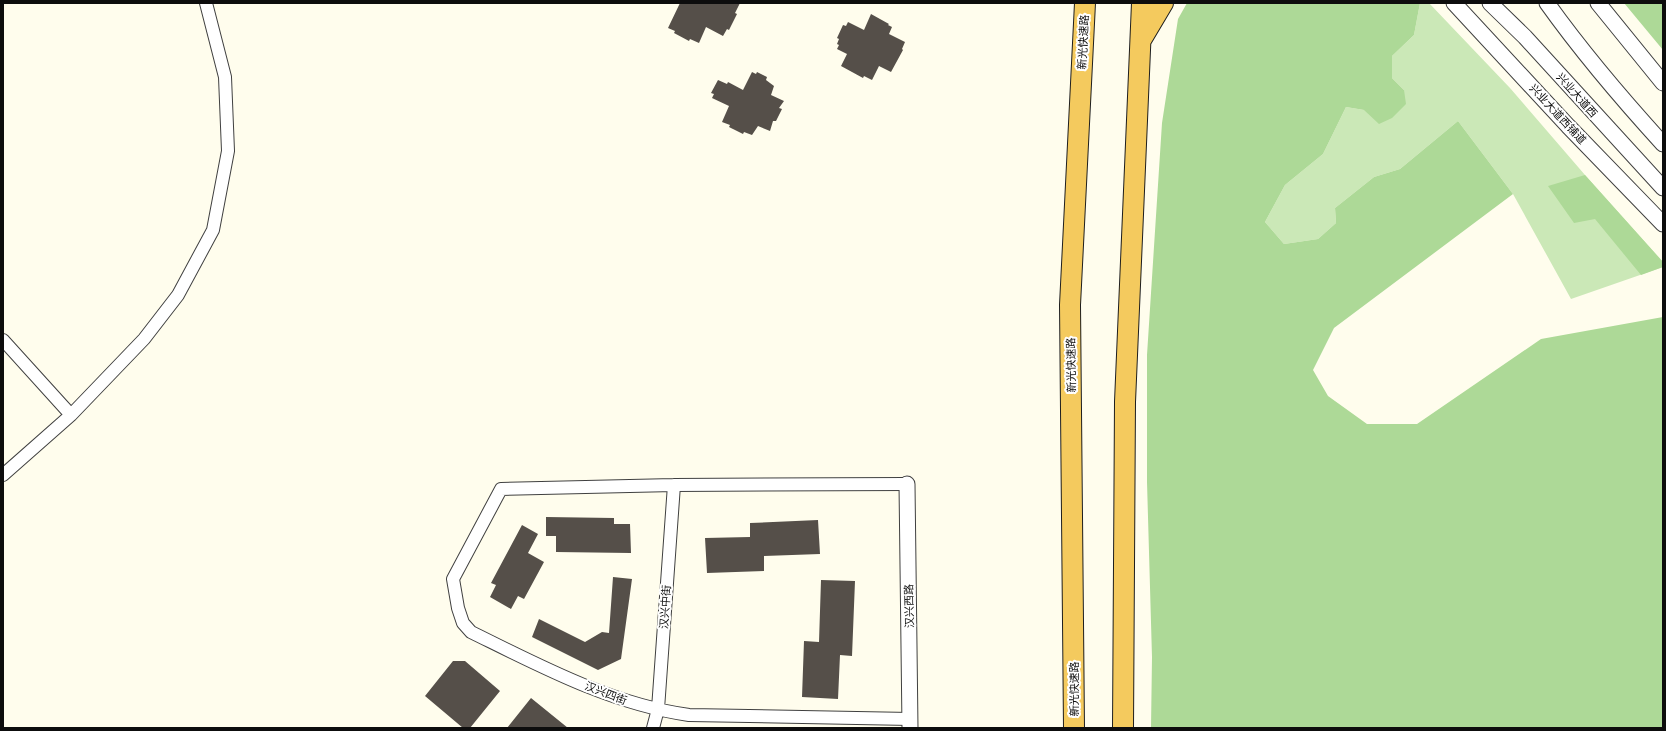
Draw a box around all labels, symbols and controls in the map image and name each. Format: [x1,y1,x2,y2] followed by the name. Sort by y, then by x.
[1075,14,1091,70] street label: 新光快速路
[1553,70,1601,120] street label: 兴业大道西
[1527,81,1589,147] street label: 兴业大道西铺道
[1064,337,1078,393] street label: 新光快速路
[902,584,916,628] street label: 汉兴西路
[656,585,674,629] street label: 汉兴中街
[1067,662,1081,717] street label: 新光快速路
[583,679,629,707] street label: 汉兴四街

